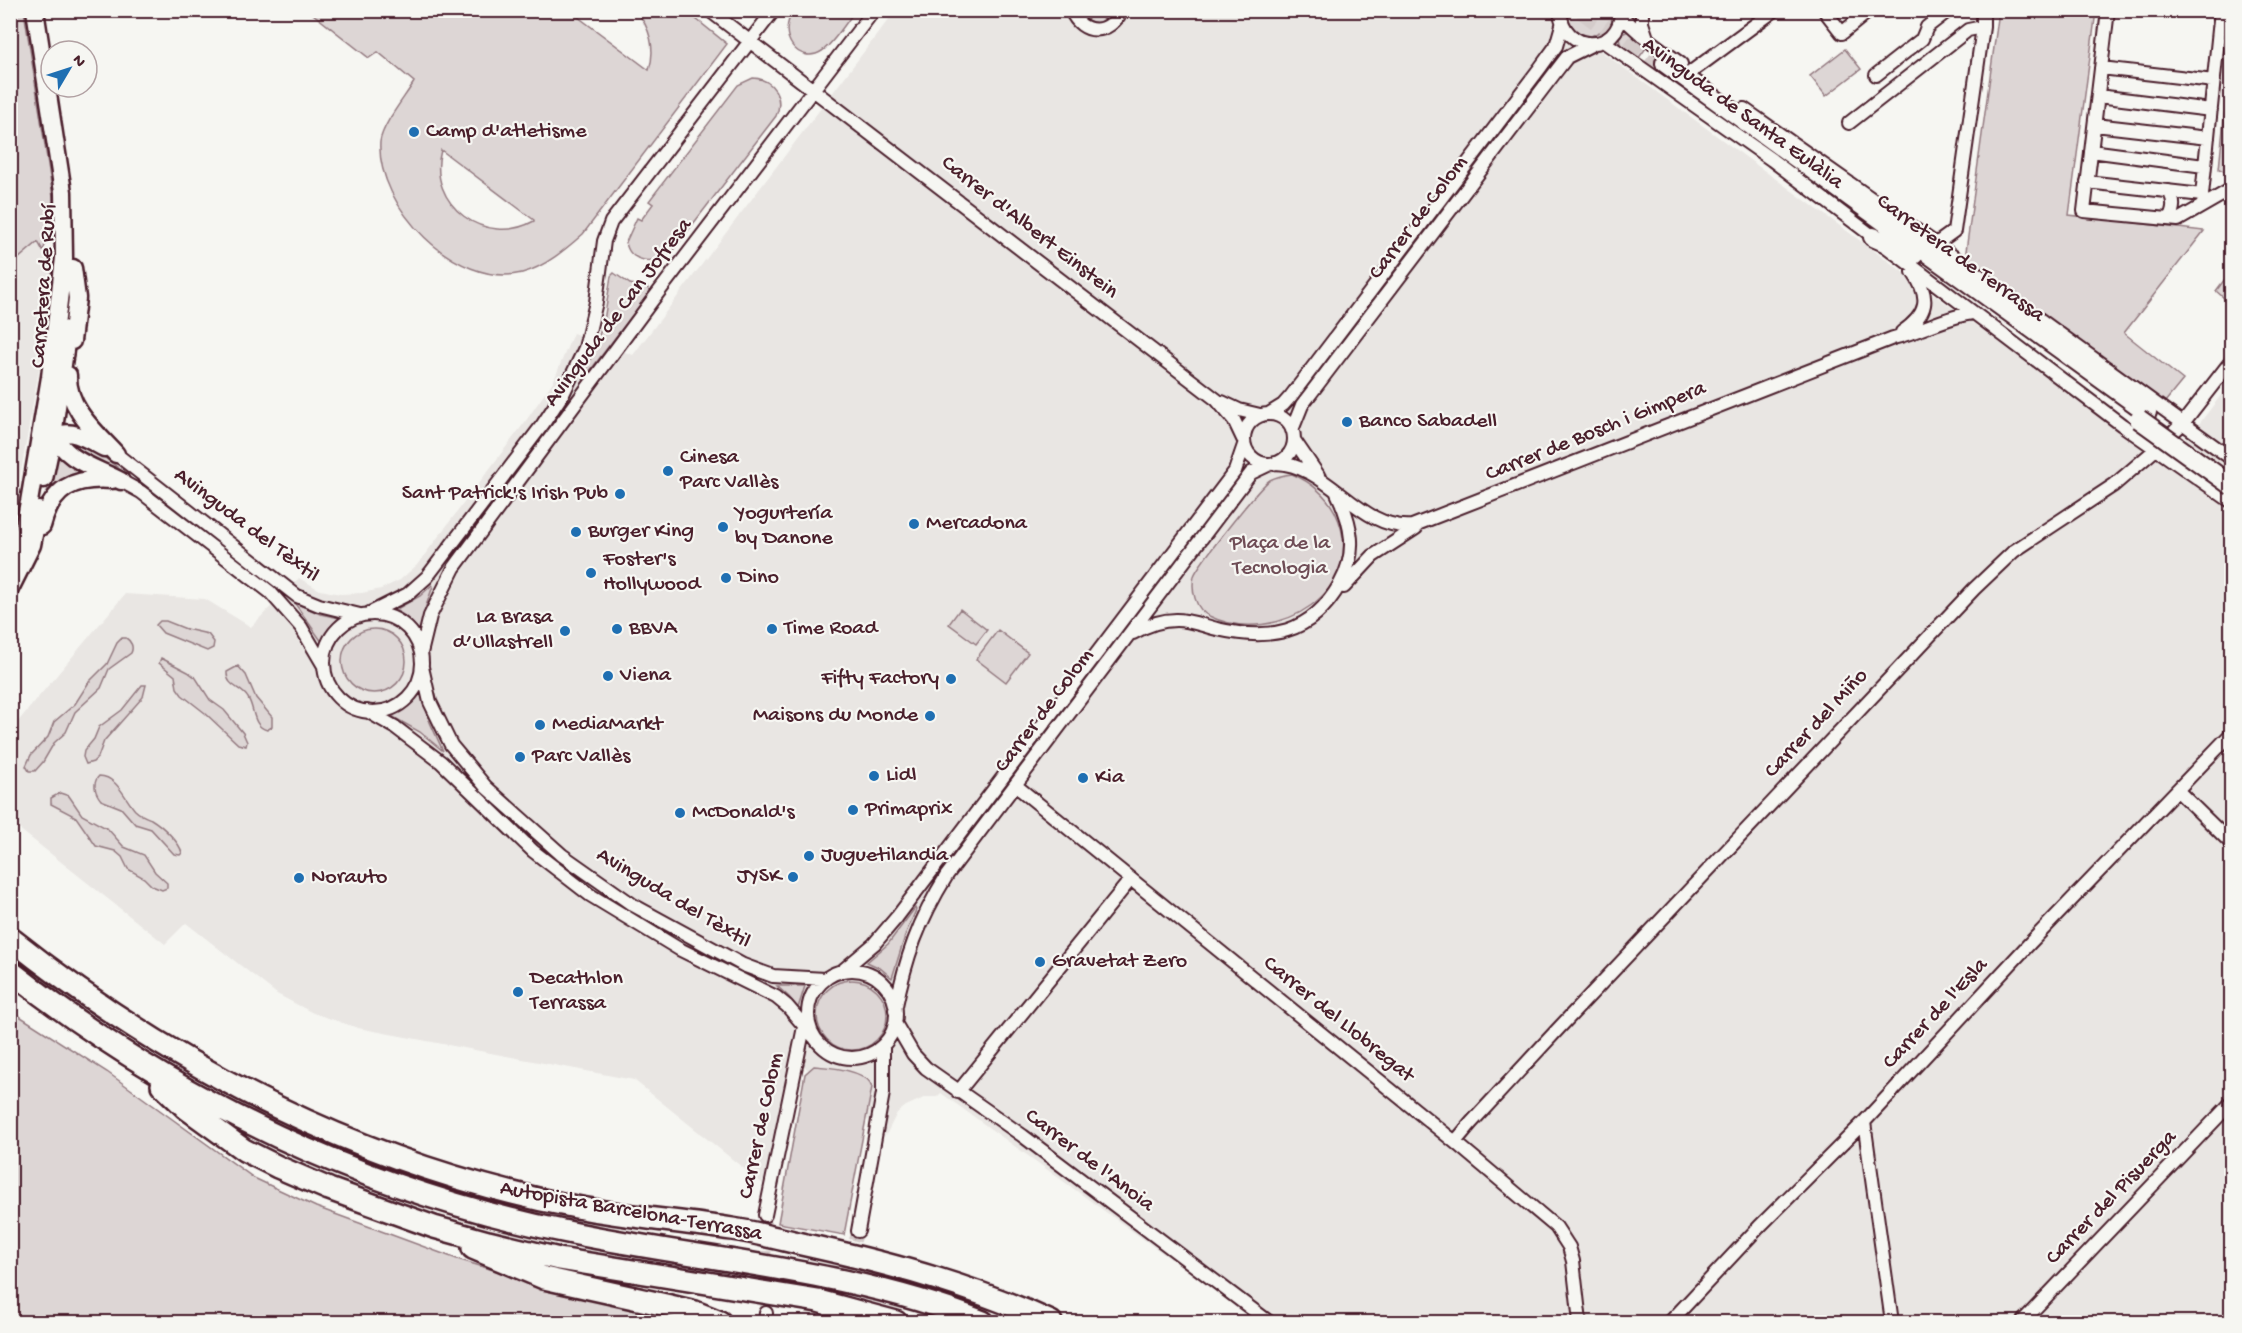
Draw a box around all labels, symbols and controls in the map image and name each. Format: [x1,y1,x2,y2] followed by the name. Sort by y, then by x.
[1636,32,1848,196] street label: Avinguda de Santa Eulàlia
[39,39,99,99] north arrow
[67,52,89,72] text: N
[426,119,587,145] place label: Camp d'atletisme
[407,125,421,139] marker: Camp d'atletisme
[1364,150,1474,285] street label: Carrer de Colom
[935,151,1123,306] street label: Carrer d'Albert Einstein
[1871,189,2050,329] street label: Carretera de Terrassa
[26,202,64,369] street label: Carretera de Rubí
[540,213,699,412] street label: Avinguda de Can Jofresa
[1482,376,1711,488] street label: Carrer de Bosch i Gimpera
[1358,409,1497,435] place label: Banco Sabadell
[1340,415,1354,429] marker: Banco Sabadell
[679,445,779,496] place label: Cinesa Parc Vallès
[168,463,324,589] street label: Avinguda del Tèxtil
[661,464,675,478] marker: Cinesa Parc Vallès
[402,481,608,507] place label: Sant Patrick's Irish Pub
[613,487,627,501] marker: Sant Patrick's Irish Pub
[733,501,834,552] place label: Yogurtería by Danone
[926,511,1028,537] place label: Mercadona
[907,517,921,531] marker: Mercadona
[587,519,694,545] place label: Burger King
[716,520,730,534] marker: Yogurtería by Danone
[569,525,583,539] marker: Burger King
[1229,531,1331,582] park label: Plaça de la Tecnologia
[602,547,702,598] place label: Foster's Hollywood
[736,565,779,591] place label: Dino
[584,566,598,580] marker: Foster's Hollywood
[719,571,733,585] marker: Dino
[453,605,554,656] place label: La Brasa d’Ullastrell
[628,616,678,642] place label: BBVA
[782,616,880,642] place label: Time Road
[610,622,624,636] marker: BBVA
[765,622,779,636] marker: Time Road
[558,624,572,638] marker: La Brasa d’Ullastrell
[990,643,1100,778] street label: Carrer de Colom
[619,663,672,689] place label: Viena
[1760,664,1874,784] street label: Carrer del Miño
[820,666,939,692] place label: Fifty Factory
[601,669,615,683] marker: Viena
[944,672,958,686] marker: Fifty Factory
[753,703,919,729] place label: Maisons du Monde
[923,709,937,723] marker: Maisons du Monde
[552,712,665,738] place label: MediaMarkt
[533,718,547,732] marker: MediaMarkt
[531,744,631,770] place label: Parc Vallès
[513,750,527,764] marker: Parc Vallès
[886,763,917,789] place label: Lidl
[1095,765,1125,791] place label: Kia
[867,769,881,783] marker: Lidl
[1076,771,1090,785] marker: Kia
[864,797,953,823] place label: Primaprix
[692,800,795,826] place label: McDonald's
[846,803,860,817] marker: Primaprix
[673,806,687,820] marker: McDonald's
[591,843,755,955] street label: Avinguda del Tèxtil
[821,843,949,869] place label: Juguetilandia
[802,849,816,863] marker: Juguetilandia
[737,864,784,890] place label: JYSK
[311,865,388,891] place label: Norauto
[786,870,800,884] marker: JYSK
[292,871,306,885] marker: Norauto
[1052,949,1187,975] place label: Gravetat Zero
[1257,951,1420,1090] street label: Carrer del Llobregat
[1878,952,1995,1075] street label: Carrer de l'Esla
[1033,955,1047,969] marker: Gravetat Zero
[528,966,623,1017] place label: Decathlon Terrassa
[511,985,525,999] marker: Decathlon Terrassa
[734,1050,790,1201] street label: Carrer de Colom
[1019,1104,1160,1219] street label: Carrer de l'Anoia
[2041,1125,2184,1271] street label: Carrer del Pisuerga
[498,1176,765,1248] street label: Autopista Barcelona-Terrassa

